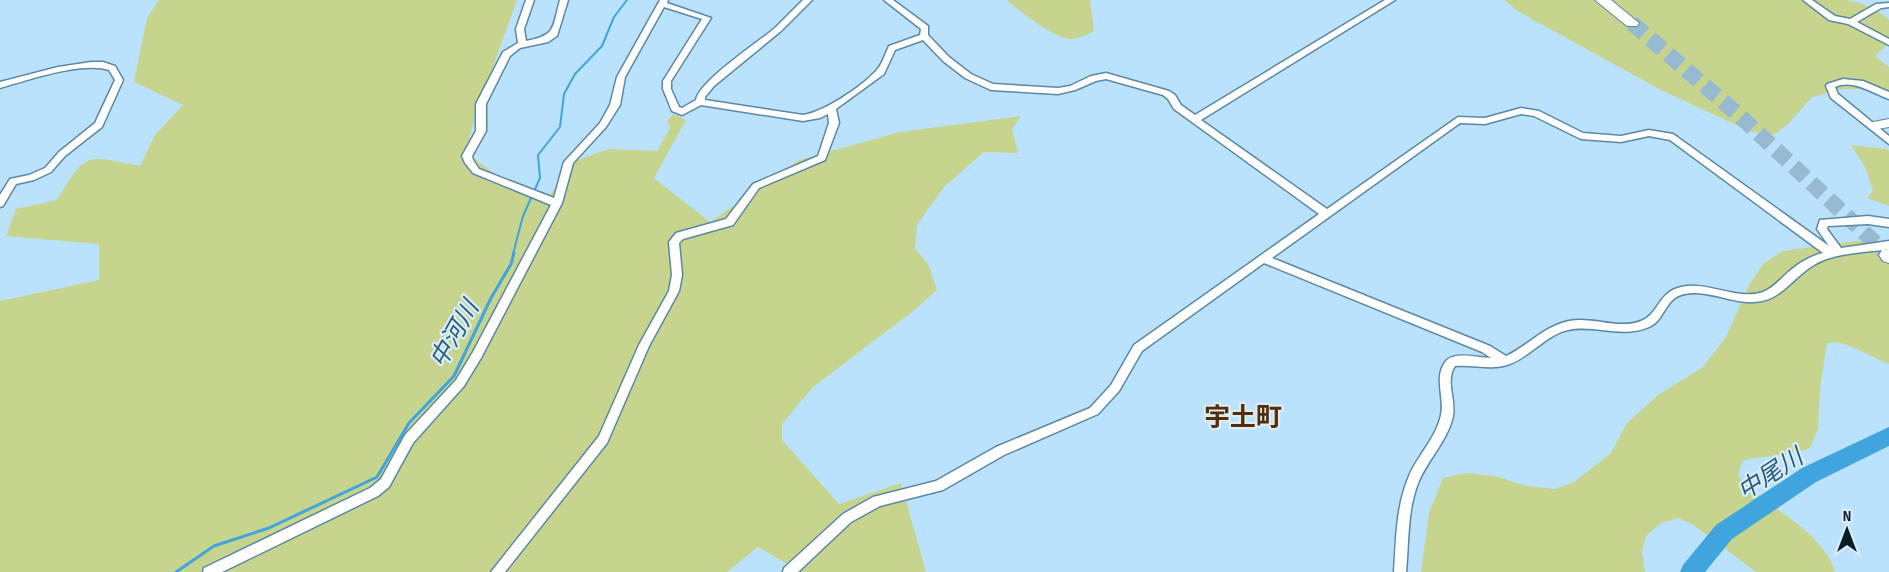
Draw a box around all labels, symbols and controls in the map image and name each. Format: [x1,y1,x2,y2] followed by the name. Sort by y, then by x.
[424,293,486,373] water label: 中河川
[1204,403,1282,434] district label: 宇土町
[1732,441,1811,506] water label: 中尾川
[1817,500,1877,560] north arrow
[1843,507,1851,526] text: N

